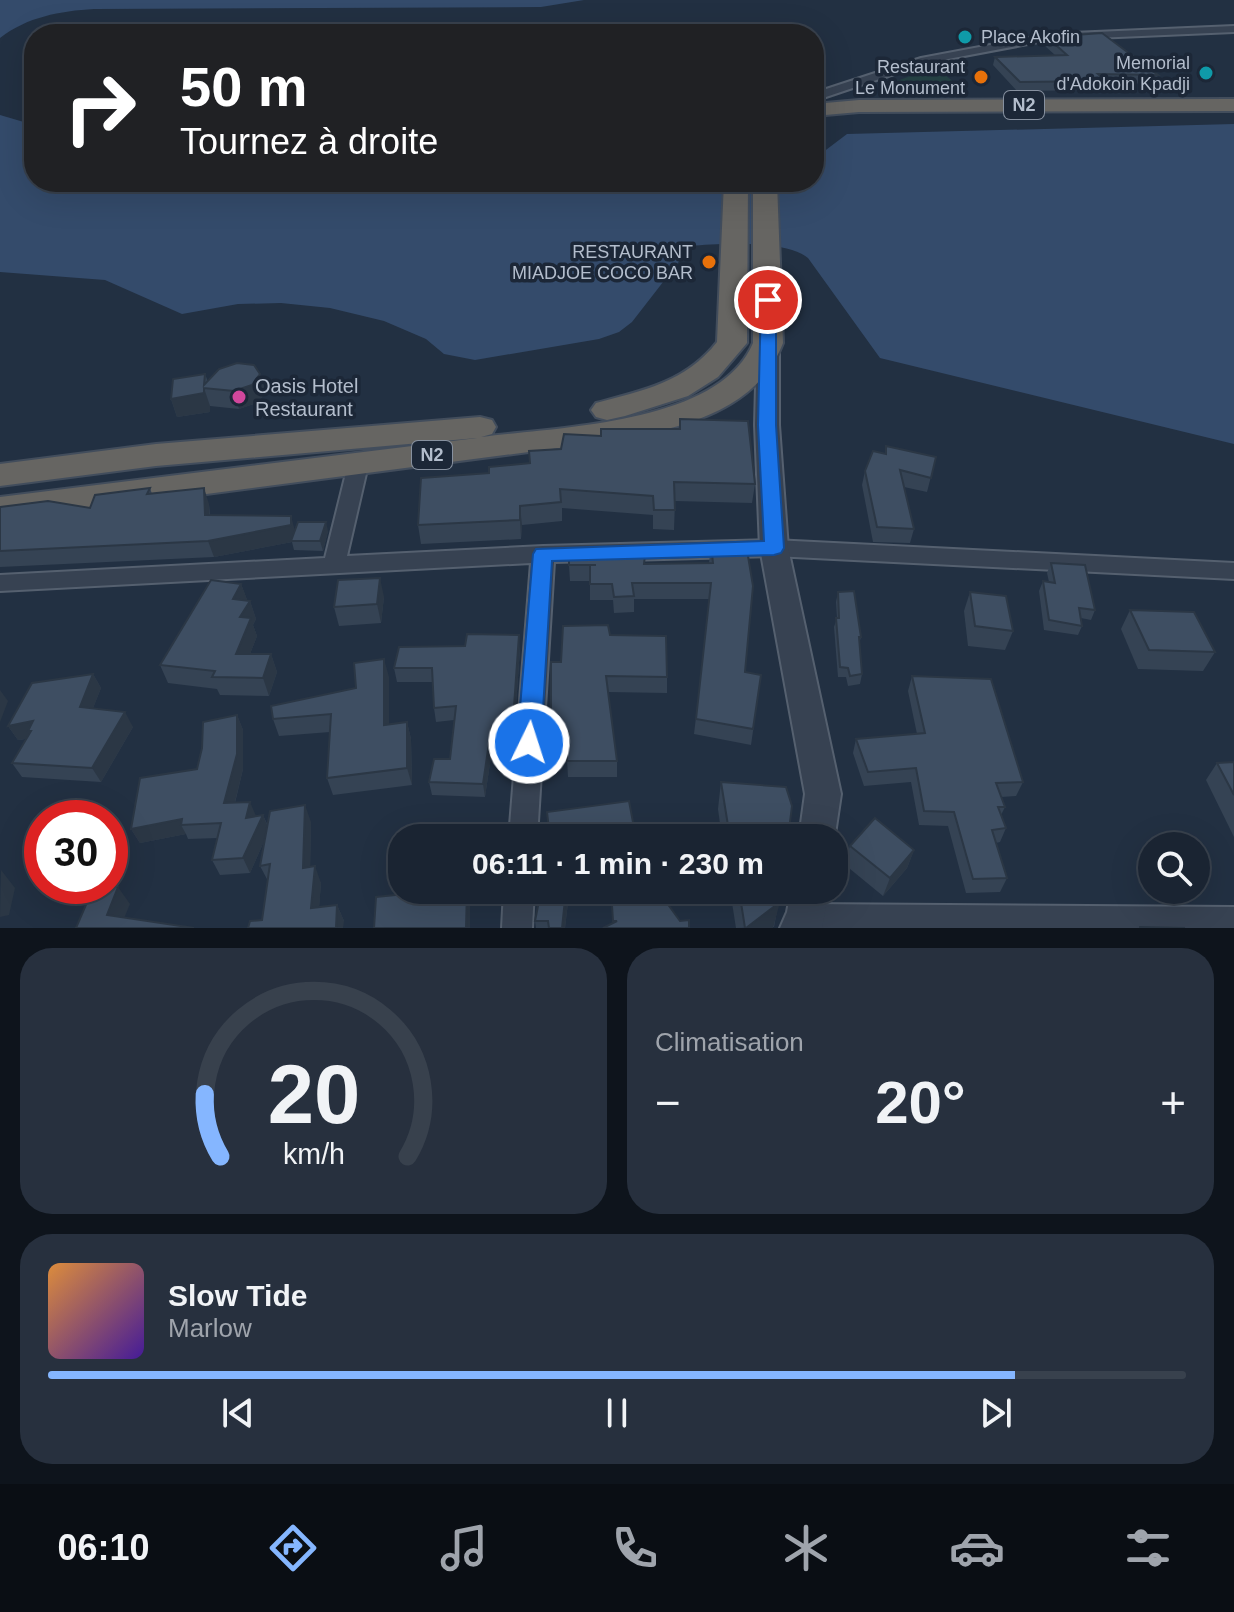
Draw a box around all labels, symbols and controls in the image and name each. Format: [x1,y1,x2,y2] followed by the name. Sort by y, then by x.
[981,27,1080,47] place label: Place Akofin
[956,28,974,46] marker: Place Akofin
[1056,53,1190,94] place label: Memorial d'Adokoin Kpadji
[180,55,308,118] text: 50 m
[48,56,152,160] icon: right
[855,57,965,98] place label: Restaurant Le Monument
[1197,64,1215,82] marker: Memorial d'Adokoin Kpadji
[972,68,990,86] marker: Restaurant Le Monument
[1004,91,1044,119] road number: N2
[180,121,438,162] text: Tournez à droite
[512,242,693,283] place label: RESTAURANT MIADJOE COCO BAR
[700,253,718,271] marker: RESTAURANT MIADJOE COCO BAR
[734,266,802,334] pin
[746,278,790,322] icon: arrive
[255,375,358,420] place label: Oasis Hotel Restaurant
[230,388,248,406] marker: Oasis Hotel Restaurant
[412,441,452,469] road number: N2
[487,701,571,785] position arrow
[24,800,128,904] speed limit sign: 30
[1138,832,1210,904] map controls
[1138,832,1210,904] button: search
[472,847,764,880] text: 06:11 · 1 min · 230 m
[655,1027,804,1057] text: Climatisation
[267,1048,360,1141] text: 20
[875,1069,966,1136] text: 20°
[655,1078,681,1127] text: −
[1160,1078,1186,1127] text: +
[283,1138,344,1170] text: km/h
[168,1279,307,1312] text: Slow Tide
[168,1313,252,1343] text: Marlow
[216,1391,260,1435] icon: previous
[595,1391,639,1435] icon: pause
[974,1391,1018,1435] icon: next
[265,1520,321,1576] icon: directions
[436,1520,492,1576] icon: music
[607,1520,663,1576] icon: phone
[778,1520,834,1576] icon: climate
[949,1520,1005,1576] icon: car
[1120,1520,1176,1576] icon: filters
[58,1527,150,1568] text: 06:10

